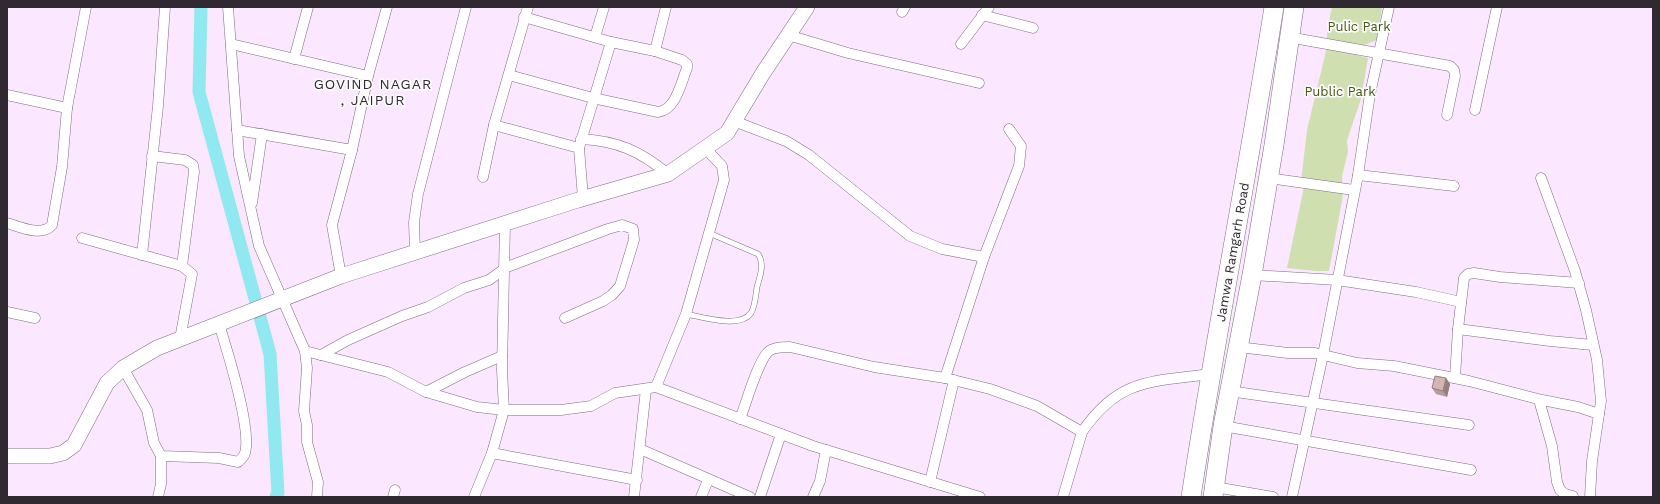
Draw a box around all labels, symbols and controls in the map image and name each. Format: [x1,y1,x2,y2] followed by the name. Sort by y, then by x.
[1327,19,1391,34] park label: Pulic Park
[314,76,432,108] district label: GOVIND NAGAR , JAIPUR
[1304,84,1376,99] park label: Public Park
[1213,181,1252,323] street label: Jamwa Ramgarh Road

